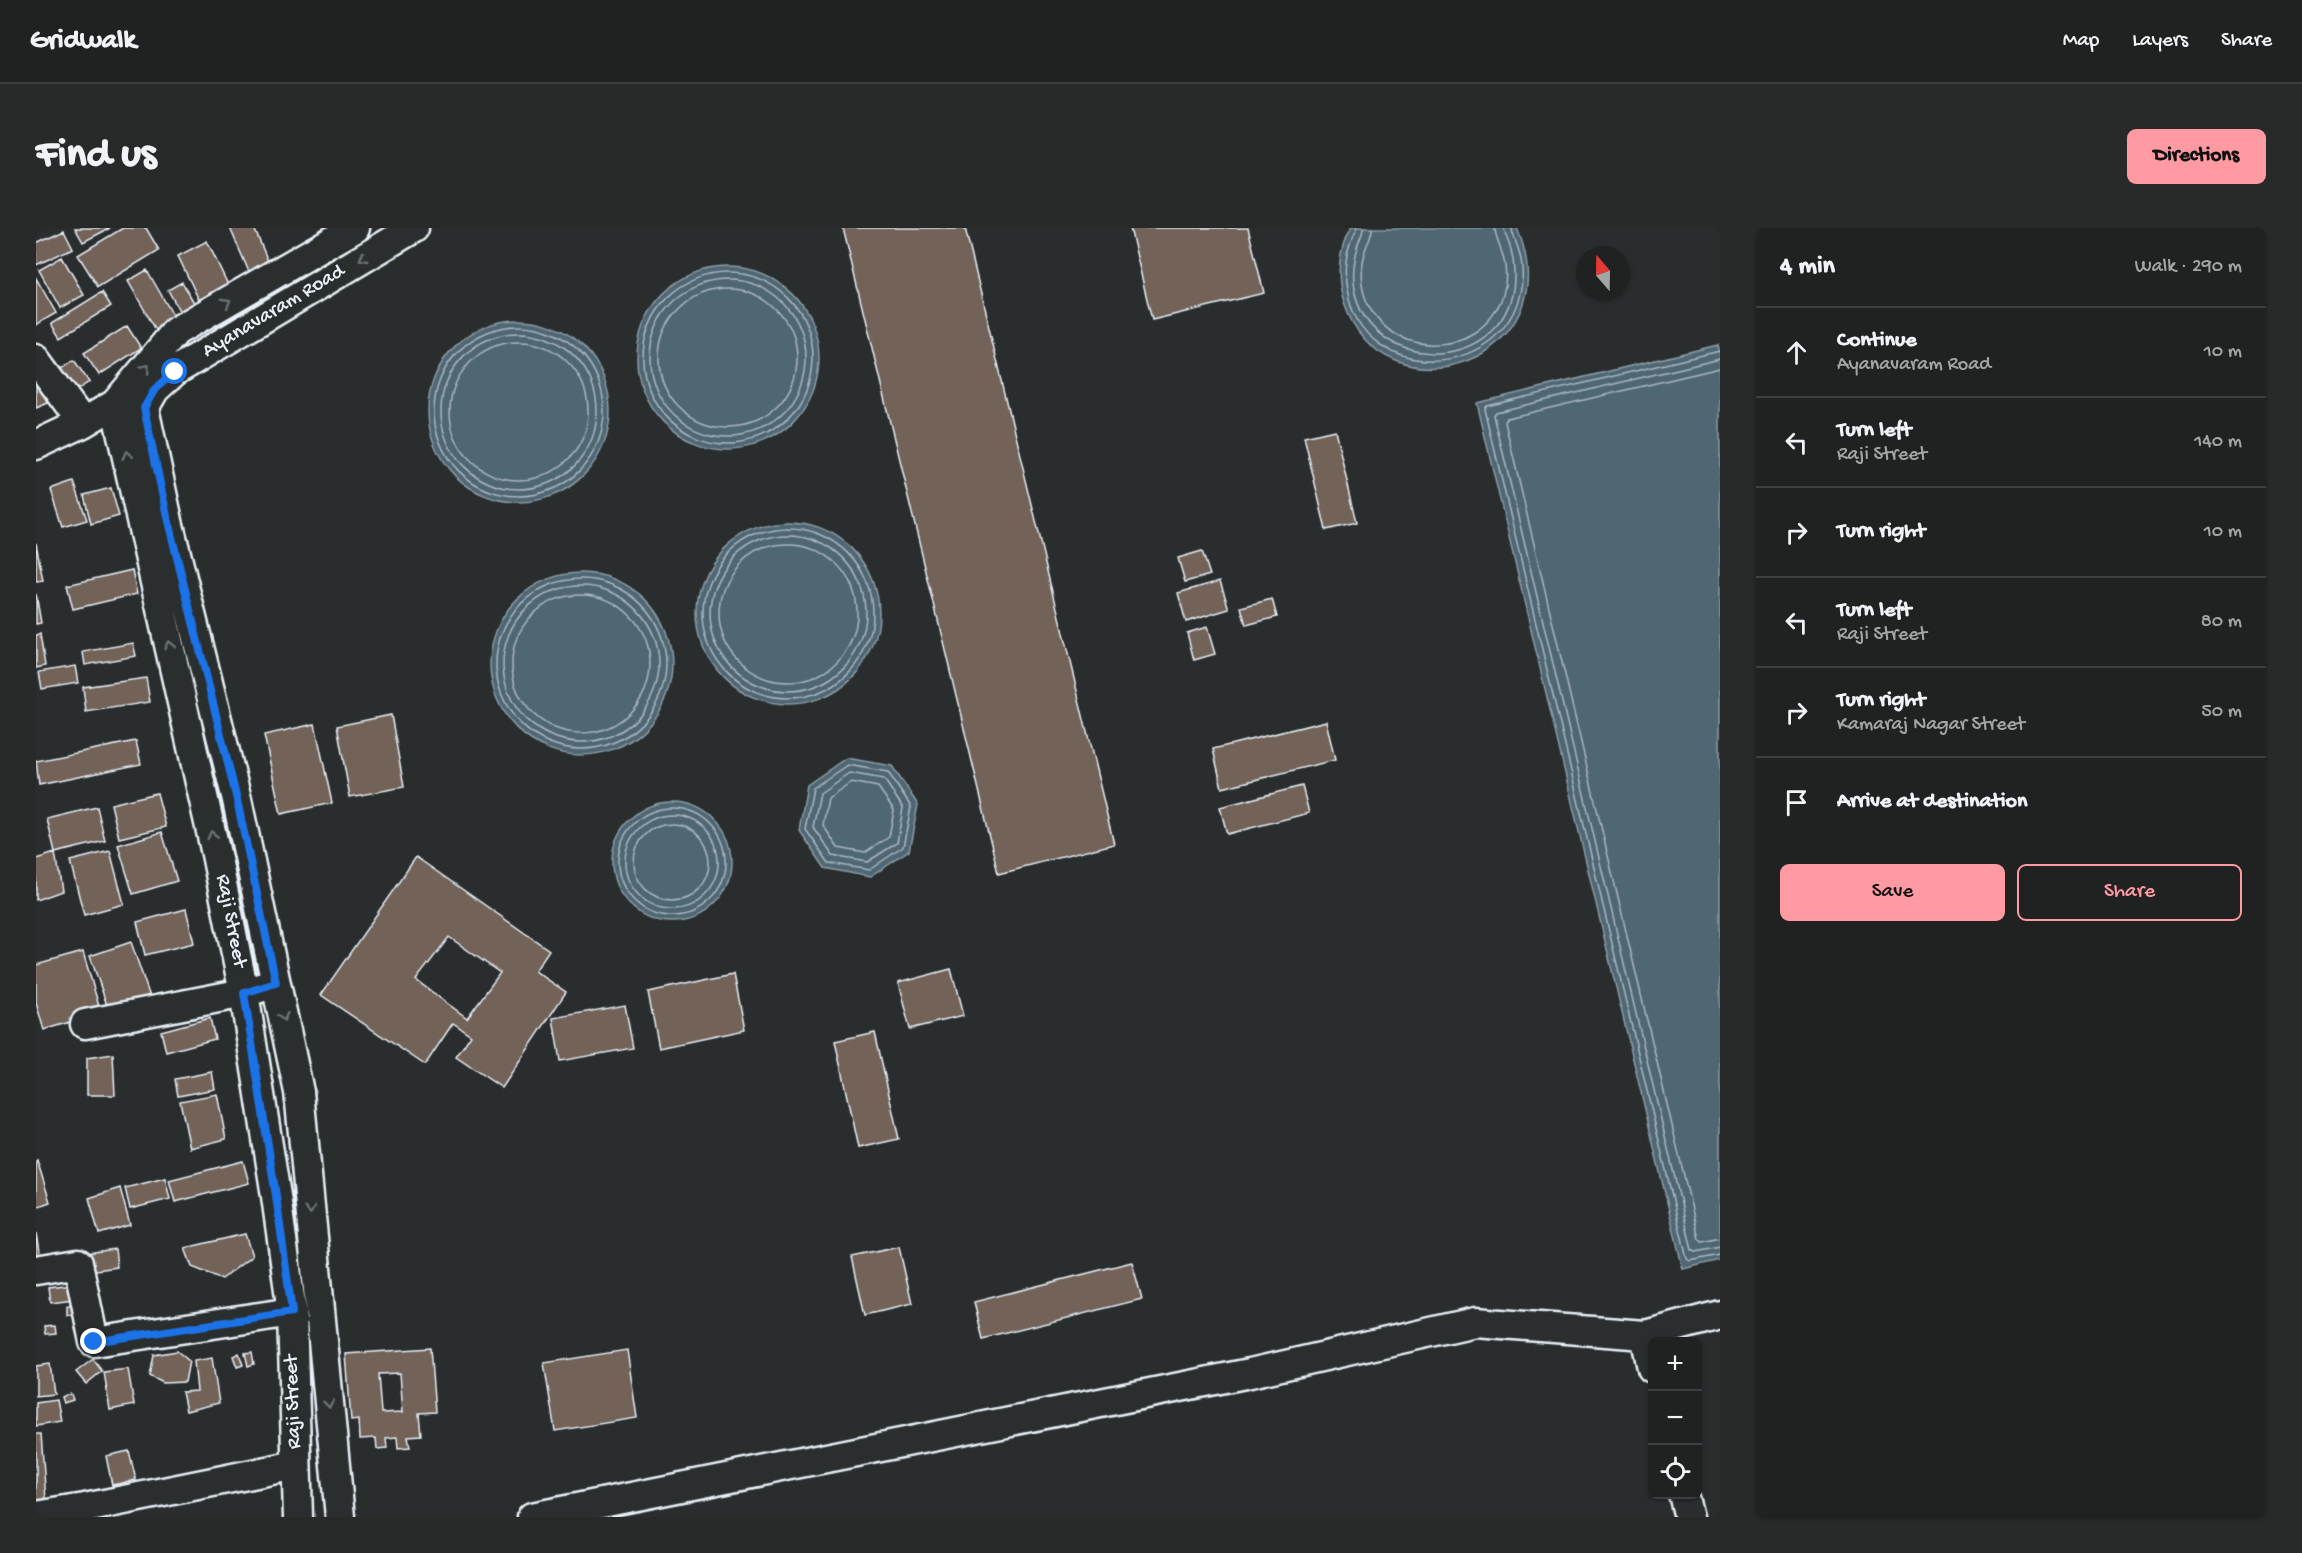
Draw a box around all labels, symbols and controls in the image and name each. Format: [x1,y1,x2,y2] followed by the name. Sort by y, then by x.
[30,25,136,58] text: Gridwalk
[2063,29,2099,54] text: Map
[2132,29,2188,54] text: Layers
[2221,29,2272,54] text: Share
[2127,129,2266,184] button: Directions
[36,132,156,181] text: Find us
[1576,246,1630,300] north arrow
[359,251,369,263] one-way arrow
[1780,252,1835,283] text: 4 min
[2135,256,2242,279] text: Walk · 290 m
[198,259,351,364] street label: Ayanavaram Road
[221,298,231,309] one-way arrow
[1837,328,1917,354] text: Continue
[1780,336,1813,369] icon: ahead
[2204,341,2242,364] text: 10 m
[1837,354,1991,377] text: Ayanavaram Road
[161,358,187,384] route start
[139,364,150,375] one-way arrow
[1837,418,1911,444] text: Turn left
[1780,426,1813,459] icon: left
[2194,431,2242,454] text: 140 m
[1837,444,1927,467] text: Raji Street
[121,450,134,460] one-way arrow
[1780,516,1813,549] icon: right
[1837,519,1925,545] text: Turn right
[2204,521,2242,544] text: 10 m
[1837,598,1911,624] text: Turn left
[1780,606,1813,639] icon: left
[2201,611,2242,634] text: 80 m
[1837,624,1927,647] text: Raji Street
[164,640,177,650] one-way arrow
[1837,688,1925,714] text: Turn right
[1780,696,1813,729] icon: right
[2201,701,2242,724] text: 50 m
[1837,714,2025,737] text: Kamaraj Nagar Street
[1780,786,1813,819] icon: arrive
[1837,789,2027,815] text: Arrive at destination
[206,831,219,841] one-way arrow
[1780,864,2005,921] button: Save
[2017,864,2242,921] button: Share
[209,872,252,972] street label: Raji Street
[276,1012,289,1022] one-way arrow
[303,1206,316,1215] one-way arrow
[80,1328,106,1354] route end
[1648,1337,1702,1499] map controls
[1648,1337,1702,1391] button: +
[280,1352,308,1450] street label: Raji Street
[1648,1391,1702,1445] button: −
[322,1400,335,1409] one-way arrow
[1648,1445,1702,1499] button: locate

